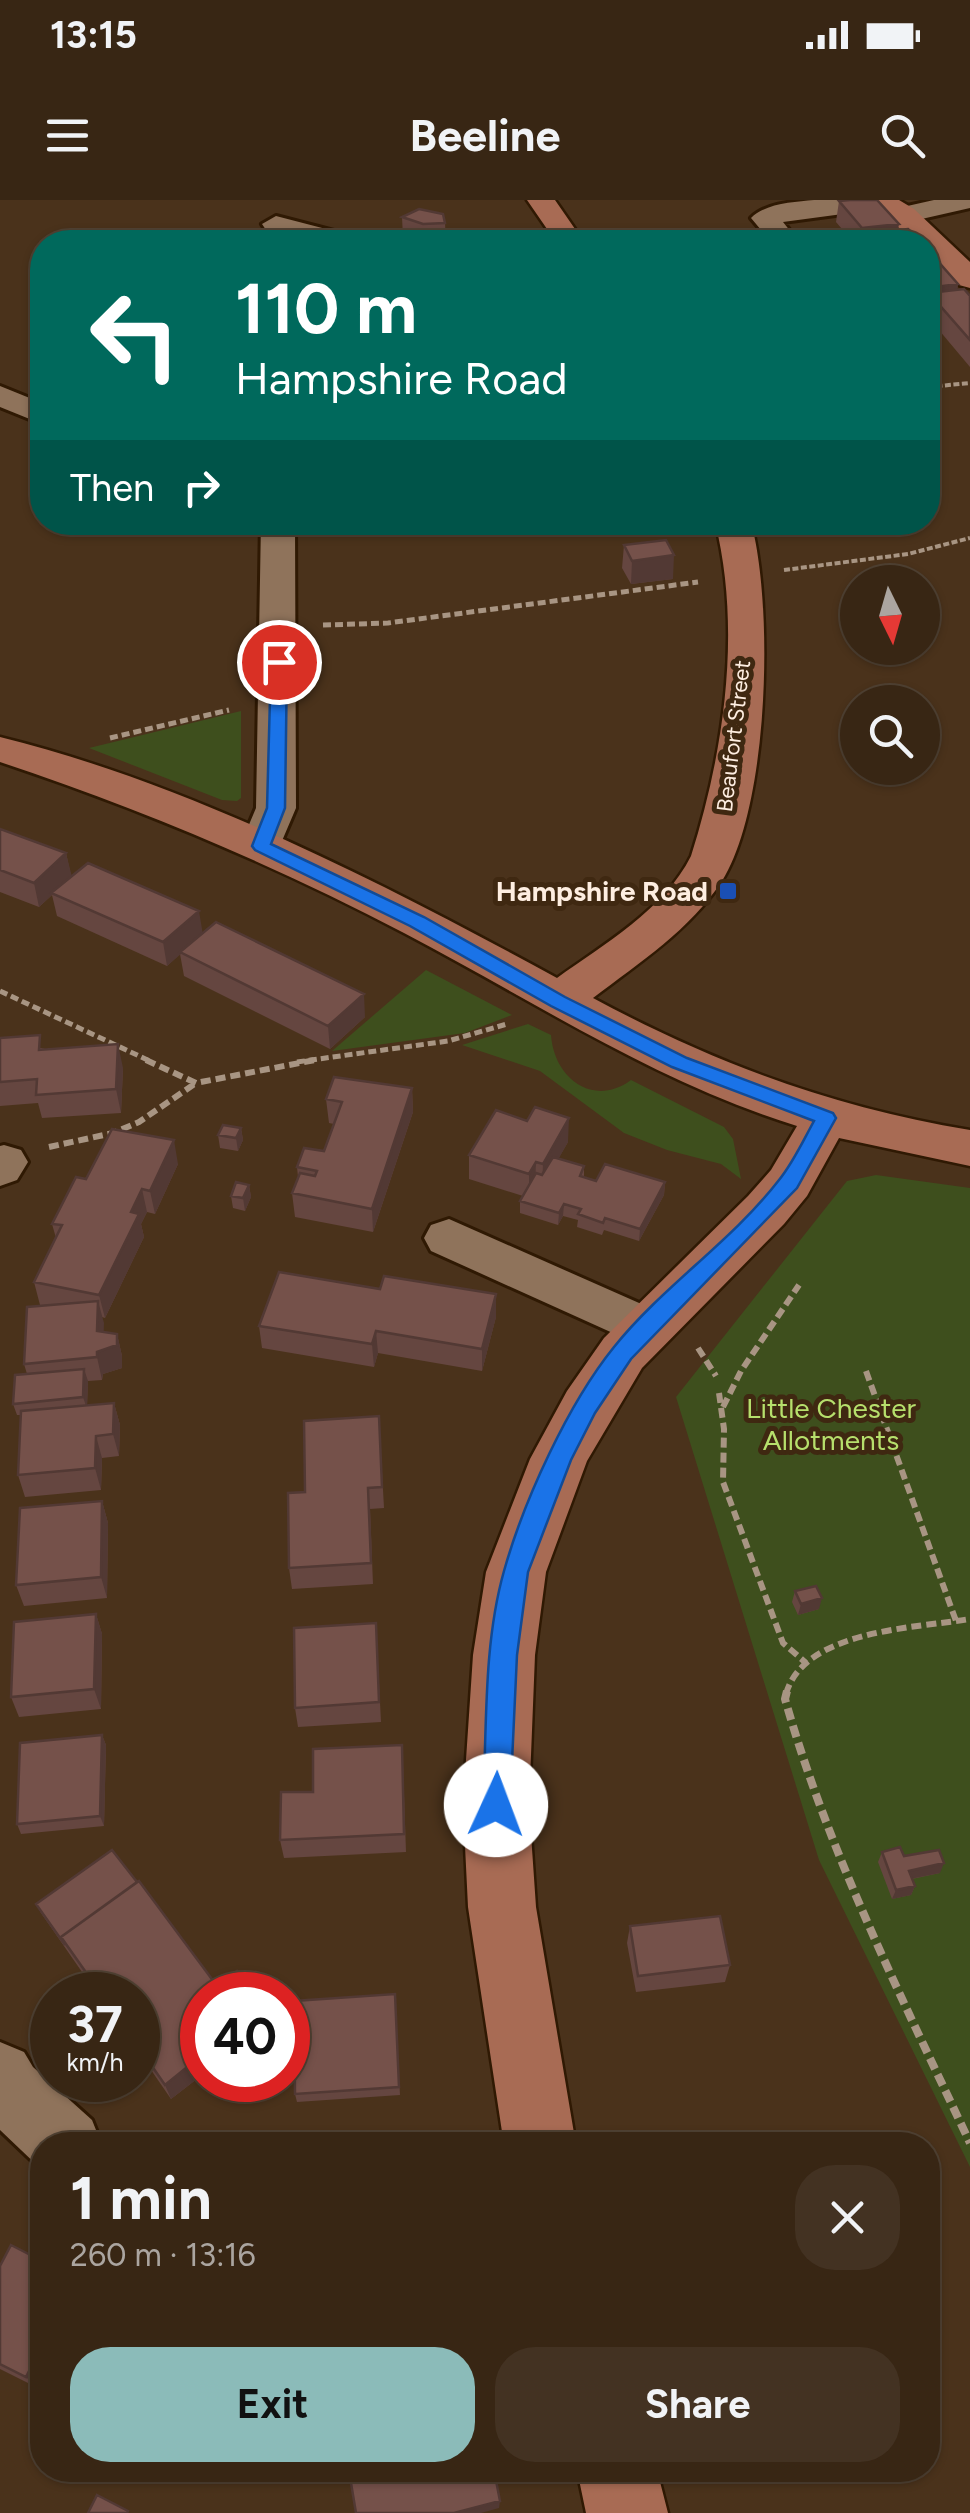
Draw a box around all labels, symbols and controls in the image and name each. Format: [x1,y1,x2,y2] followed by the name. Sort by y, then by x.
[50,12,137,58] text: 13:15
[40,108,95,163] icon: menu
[410,108,560,162] text: Beeline
[875,108,930,163] icon: search
[235,266,417,351] text: 110 m
[70,270,200,400] icon: left
[235,351,568,405] text: Hampshire Road
[174,460,229,515] icon: right
[70,465,154,511] text: Then
[840,565,940,665] north arrow
[840,565,940,785] map controls
[237,620,322,705] pin
[252,635,307,690] icon: arrive
[711,659,756,813] street label: Beaufort Street
[840,685,940,785] button: search
[496,874,708,908] place label: Hampshire Road
[717,880,739,902] marker: Hampshire Road
[746,1391,917,1457] park label: Little Chester Allotments
[444,1753,548,1857] position arrow
[180,1972,310,2102] speed limit sign: 40
[67,1994,123,2055] text: 37
[66,2047,124,2077] text: km/h
[70,2162,212,2234] text: 1 min
[795,2165,900,2270] button: close
[70,2236,256,2274] text: 260 m · 13:16
[70,2347,475,2462] button: Exit
[495,2347,900,2462] button: Share

